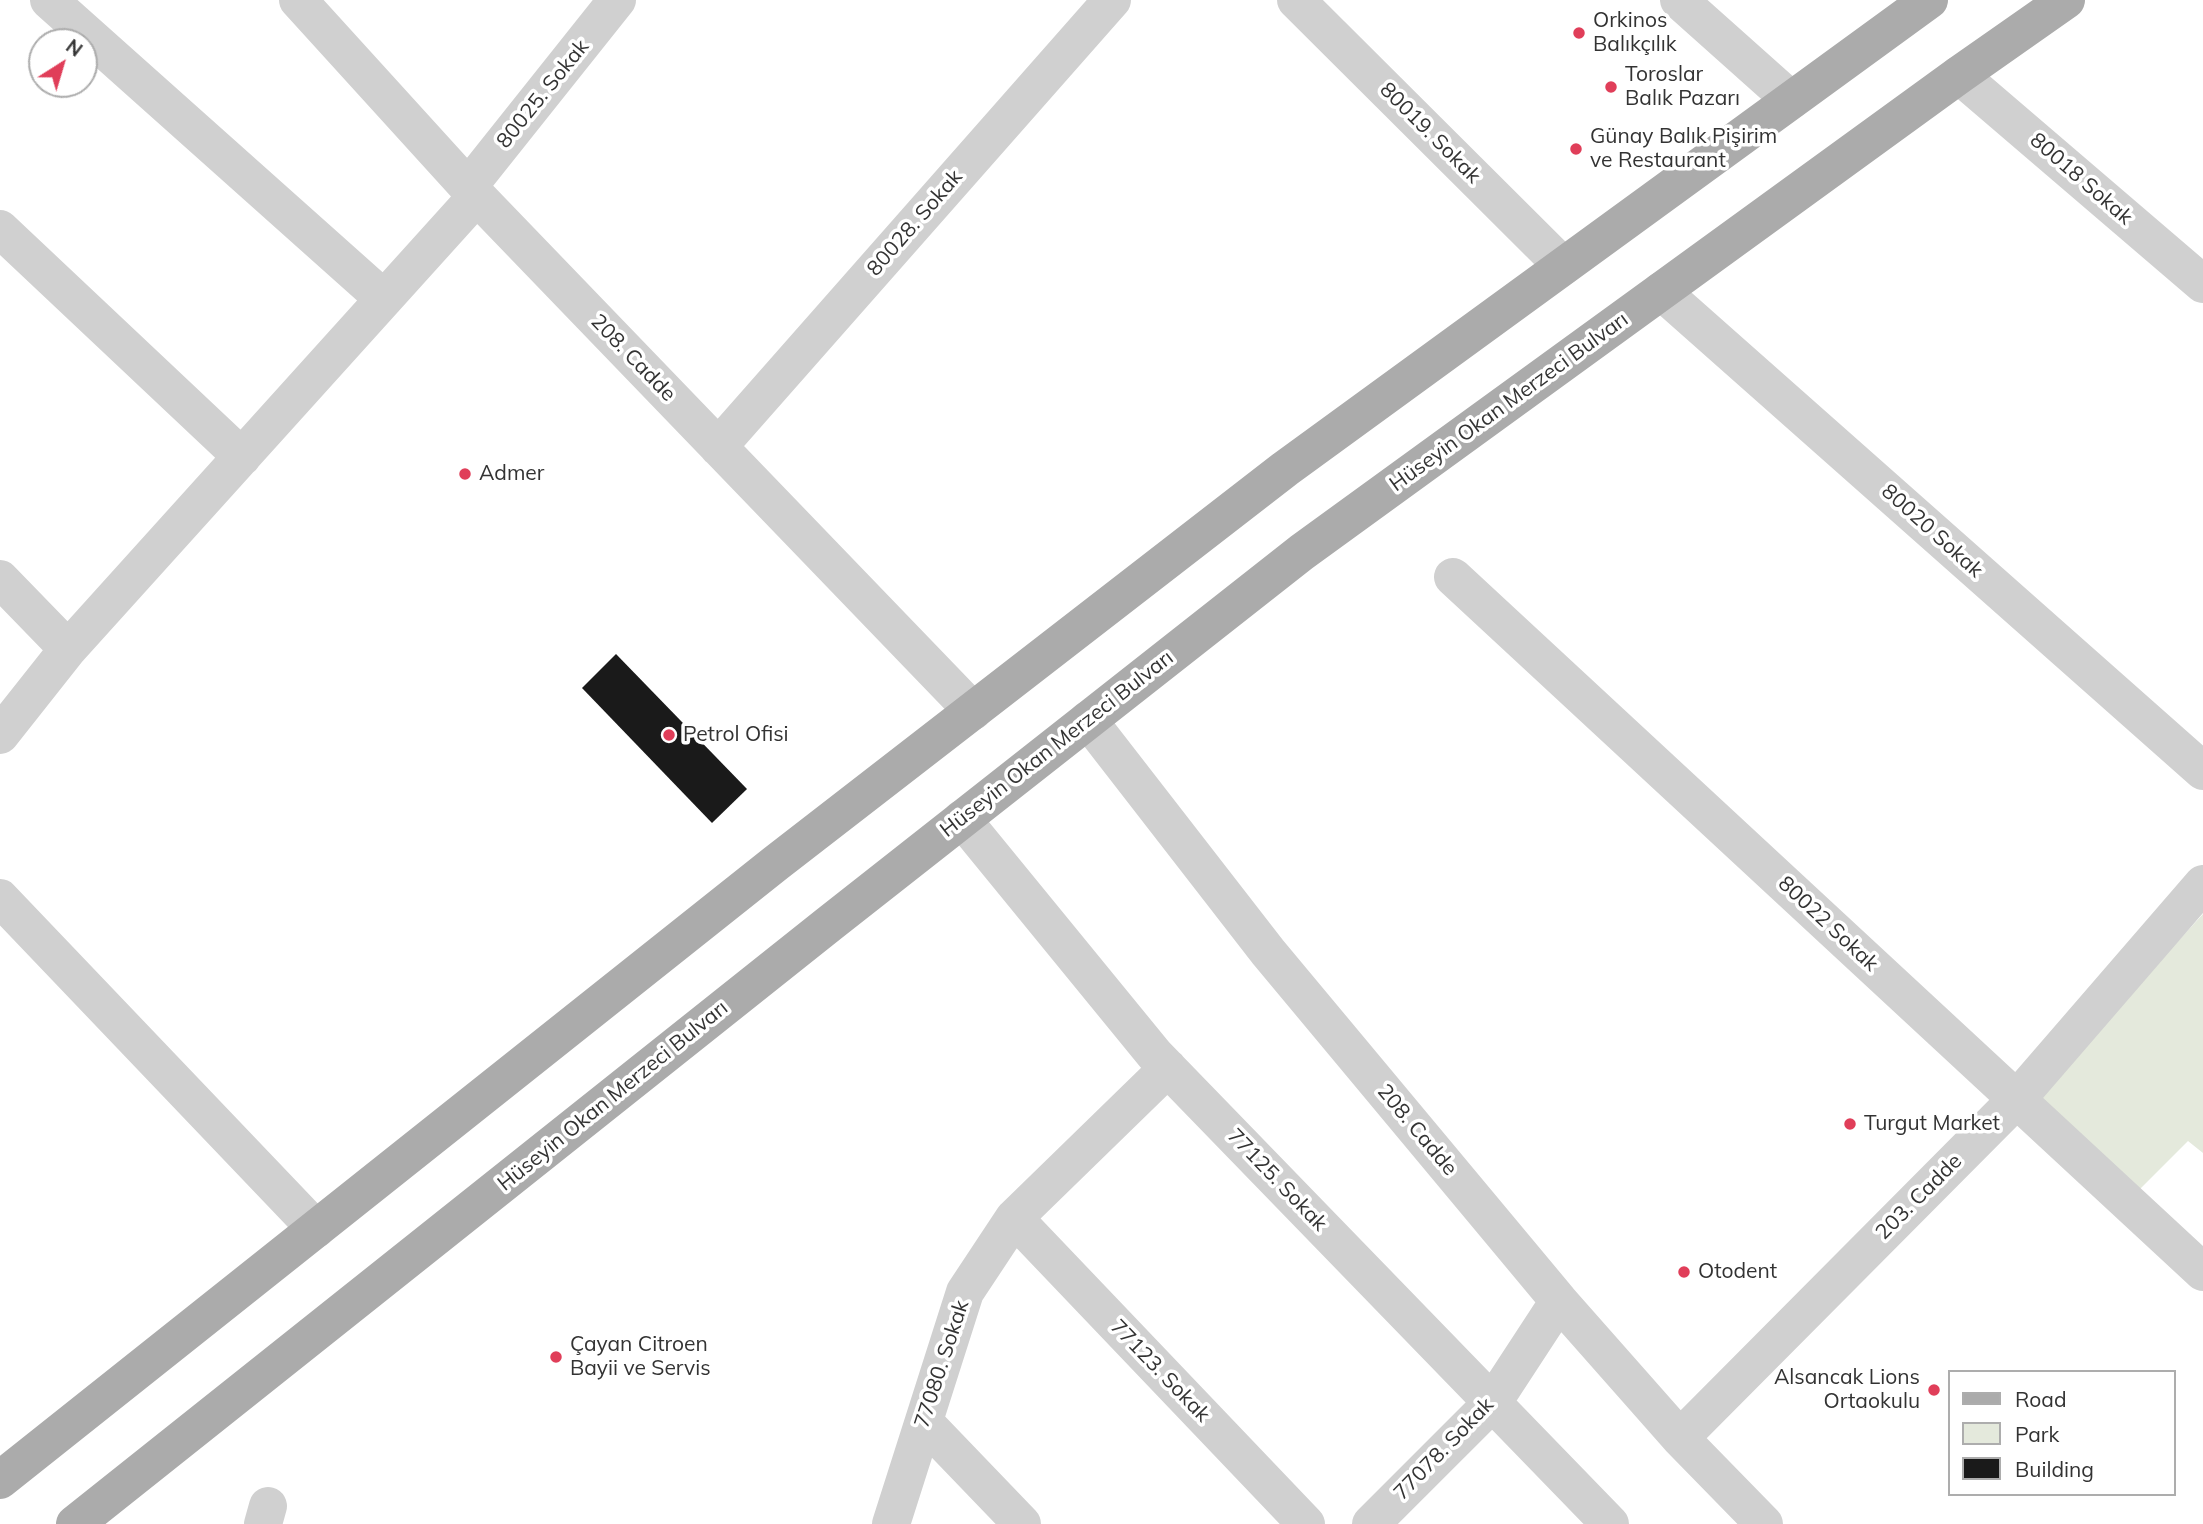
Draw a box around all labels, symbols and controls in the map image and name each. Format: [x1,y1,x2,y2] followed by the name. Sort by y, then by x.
[1593,8,1677,58] place label: Orkinos Balıkçılık
[1571,25,1587,41] marker: Orkinos Balıkçılık
[28,28,98,98] north arrow
[61,34,87,62] text: N
[492,35,594,153] street label: 80025. Sokak
[1625,62,1740,112] place label: Toroslar Balık Pazarı
[1374,77,1486,189] street label: 80019. Sokak
[1603,79,1619,95] marker: Toroslar Balık Pazarı
[1590,124,1777,174] place label: Günay Balık Pişirim ve Restaurant
[2025,128,2137,230] street label: 80018 Sokak
[1568,141,1584,157] marker: Günay Balık Pişirim ve Restaurant
[862,165,968,281] street label: 80028. Sokak
[1385,307,1633,497] street label: Hüseyin Okan Merzeci Bulvarı
[585,309,681,407] street label: 208. Cadde
[479,461,544,487] place label: Admer
[457,466,473,482] marker: Admer
[1876,479,1988,583] street label: 80020 Sokak
[935,645,1179,843] street label: Hüseyin Okan Merzeci Bulvarı
[683,722,789,748] place label: Petrol Ofisi
[661,727,677,743] marker: Petrol Ofisi
[1773,871,1883,977] street label: 80022 Sokak
[493,995,733,1197] street label: Hüseyin Okan Merzeci Bulvarı
[1372,1079,1462,1181] street label: 208. Cadde
[1864,1111,2000,1137] place label: Turgut Market
[1842,1116,1858,1132] marker: Turgut Market
[1222,1124,1332,1236] street label: 77125. Sokak
[1871,1149,1967,1245] street label: 203. Cadde
[1698,1259,1777,1285] place label: Otodent
[1676,1264,1692,1280] marker: Otodent
[910,1297,974,1431] street label: 77080. Sokak
[1105,1315,1215,1427] street label: 77123. Sokak
[570,1332,711,1382] place label: Çayan Citroen Bayii ve Servis
[548,1349,564,1365] marker: Çayan Citroen Bayii ve Servis
[1774,1365,1920,1415] place label: Alsancak Lions Ortaokulu
[1948,1370,2175,1496] legend
[1926,1382,1942,1398] marker: Alsancak Lions Ortaokulu
[2015,1386,2066,1412] text: Road
[1389,1393,1499,1505] street label: 77078. Sokak
[2015,1421,2059,1447] text: Park
[2015,1456,2094,1482] text: Building

